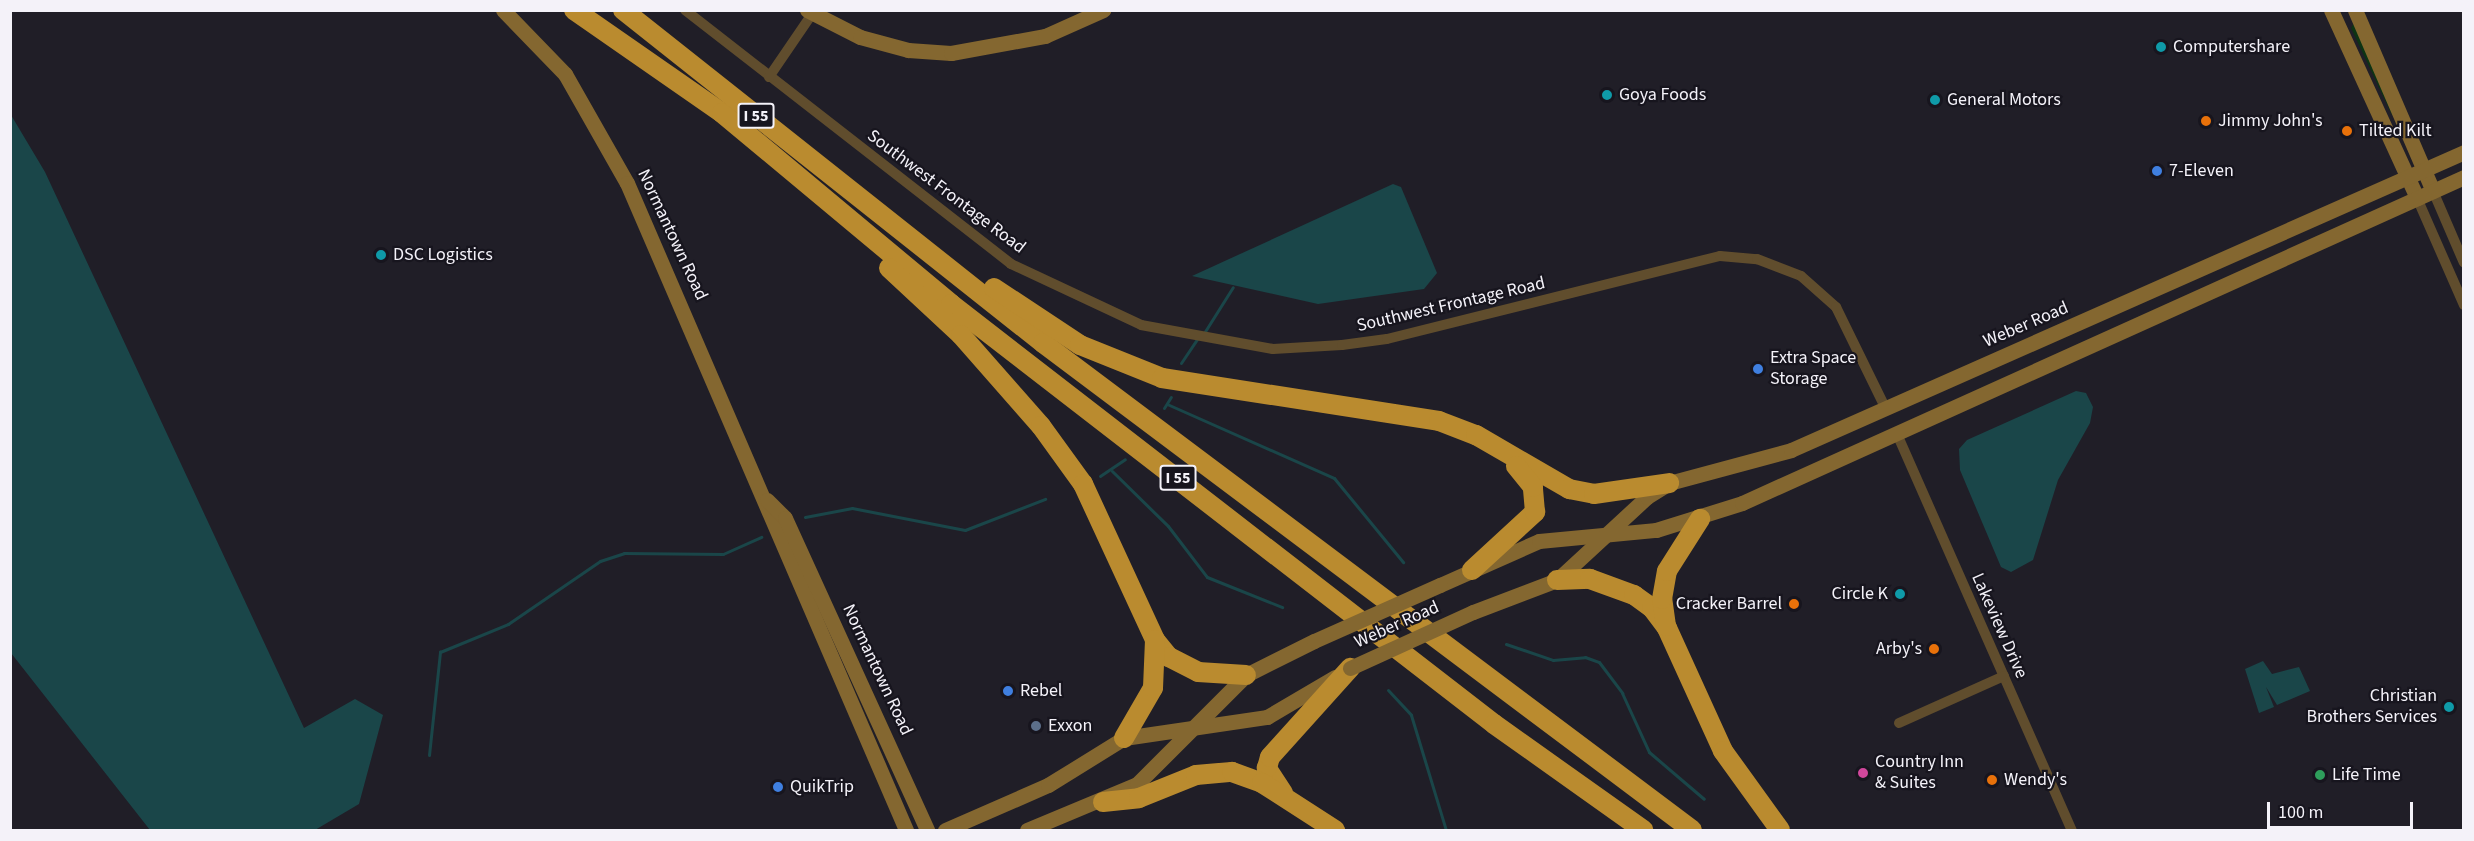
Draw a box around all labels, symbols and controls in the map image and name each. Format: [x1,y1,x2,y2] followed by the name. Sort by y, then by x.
[2173,36,2290,58] place label: Computershare
[2154,40,2168,54] marker: Computershare
[1619,84,1706,106] place label: Goya Foods
[1600,88,1614,102] marker: Goya Foods
[1947,89,2061,111] place label: General Motors
[1928,93,1942,107] marker: General Motors
[736,103,776,129] road number: I 55
[2218,110,2323,132] place label: Jimmy John's
[2199,114,2213,128] marker: Jimmy John's
[2359,120,2432,142] place label: Tilted Kilt
[2340,124,2354,138] marker: Tilted Kilt
[863,125,1029,259] street label: Southwest Frontage Road
[2169,160,2234,182] place label: 7-Eleven
[2150,164,2164,178] marker: 7-Eleven
[632,166,712,304] street label: Normantown Road
[393,244,493,266] place label: DSC Logistics
[374,248,388,262] marker: DSC Logistics
[1355,273,1547,337] street label: Southwest Frontage Road
[1980,297,2072,353] street label: Weber Road
[1770,348,1856,391] place label: Extra Space Storage
[1751,362,1765,376] marker: Extra Space Storage
[1158,465,1198,491] road number: I 55
[1966,570,2032,682] street label: Lakeview Drive
[1831,583,1888,605] place label: Circle K
[1893,587,1907,601] marker: Circle K
[1676,593,1782,615] place label: Cracker Barrel
[1351,597,1443,653] street label: Weber Road
[1787,597,1801,611] marker: Cracker Barrel
[837,601,917,739] street label: Normantown Road
[1876,638,1922,660] place label: Arby's
[1927,642,1941,656] marker: Arby's
[1020,680,1062,702] place label: Rebel
[1001,684,1015,698] marker: Rebel
[2306,686,2437,728] place label: Christian Brothers Services
[2442,700,2456,714] marker: Christian Brothers Services
[1048,715,1092,737] place label: Exxon
[1029,719,1043,733] marker: Exxon
[1875,752,1964,795] place label: Country Inn & Suites
[2332,764,2401,786] place label: Life Time
[1856,766,1870,780] marker: Country Inn & Suites
[2313,768,2327,782] marker: Life Time
[2004,769,2067,791] place label: Wendy's
[1985,773,1999,787] marker: Wendy's
[790,776,854,798] place label: QuikTrip
[771,780,785,794] marker: QuikTrip
[2270,790,2416,828] scale bar
[2278,800,2323,825] text: 100 m

